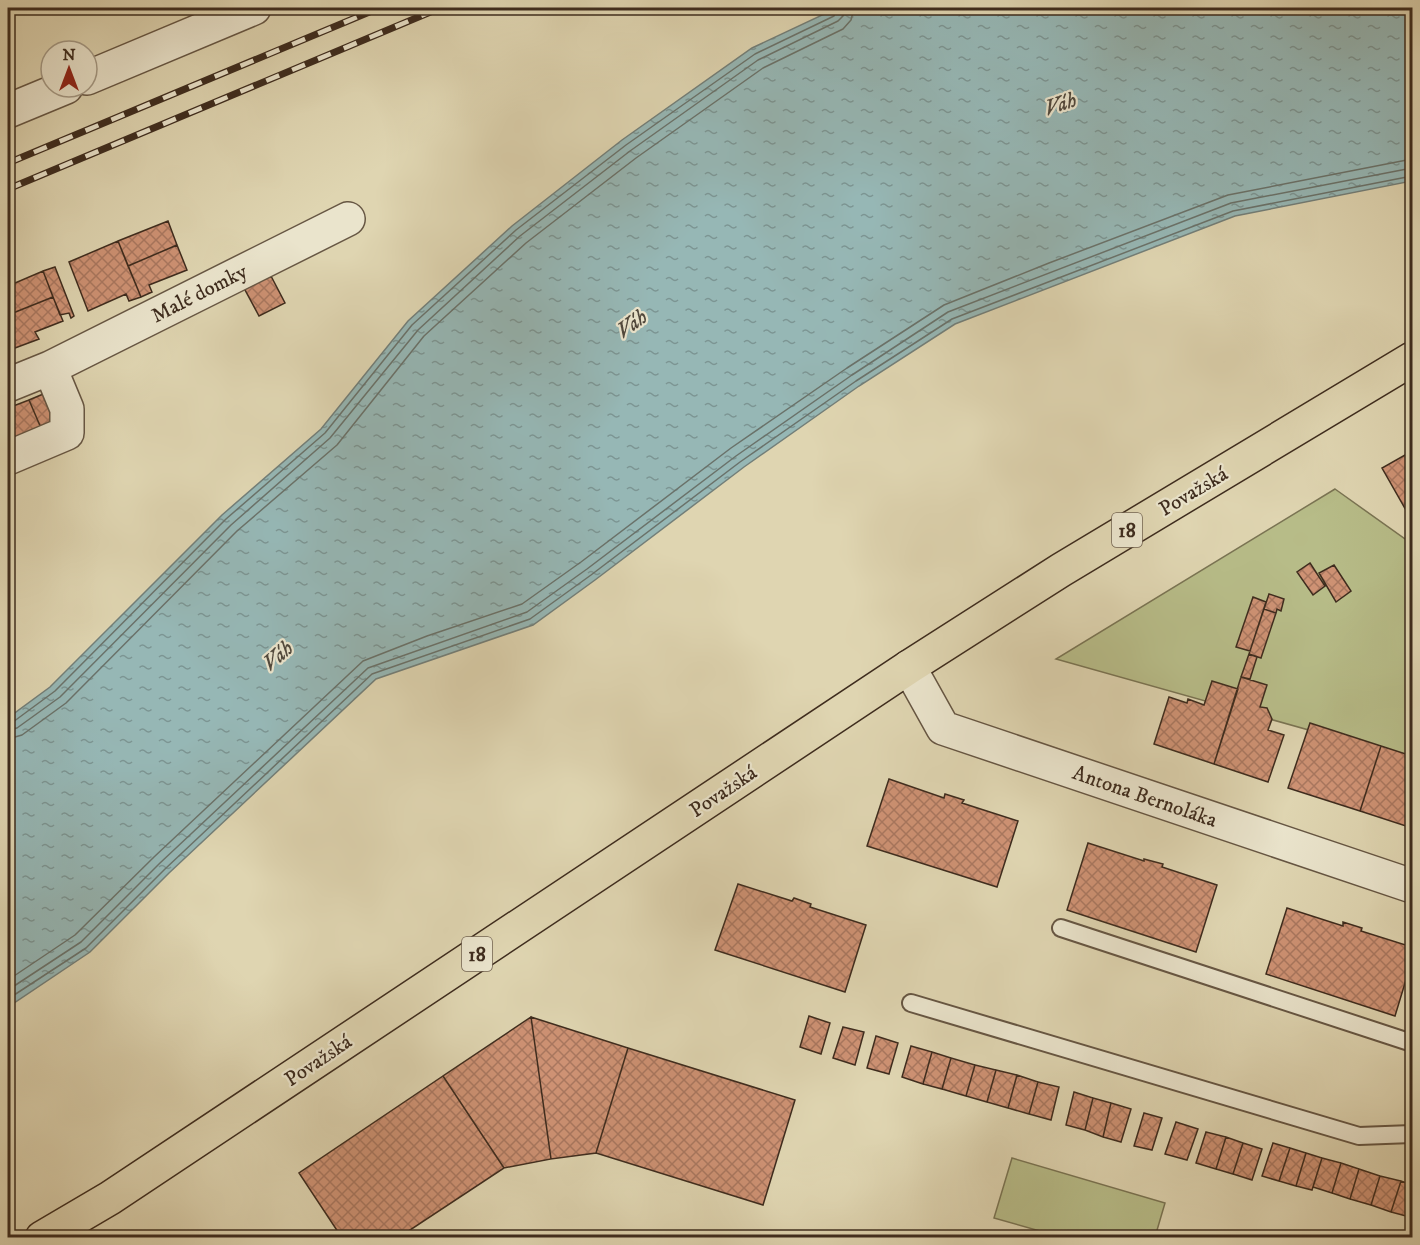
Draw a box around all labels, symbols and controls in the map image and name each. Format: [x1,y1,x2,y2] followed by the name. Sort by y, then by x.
[39,39,99,99] north arrow
[62,45,76,65] text: N
[1040,86,1081,123] water label: Váh
[147,258,253,329] street label: Malé domky
[611,303,653,345] water label: Váh
[1154,461,1233,522] street label: Považská
[1112,513,1142,547] road number: 18
[257,635,299,677] water label: Váh
[685,760,762,824] street label: Považská
[1069,760,1220,834] street label: Antona Bernoláka
[462,937,492,971] road number: 18
[280,1029,357,1093] street label: Považská

